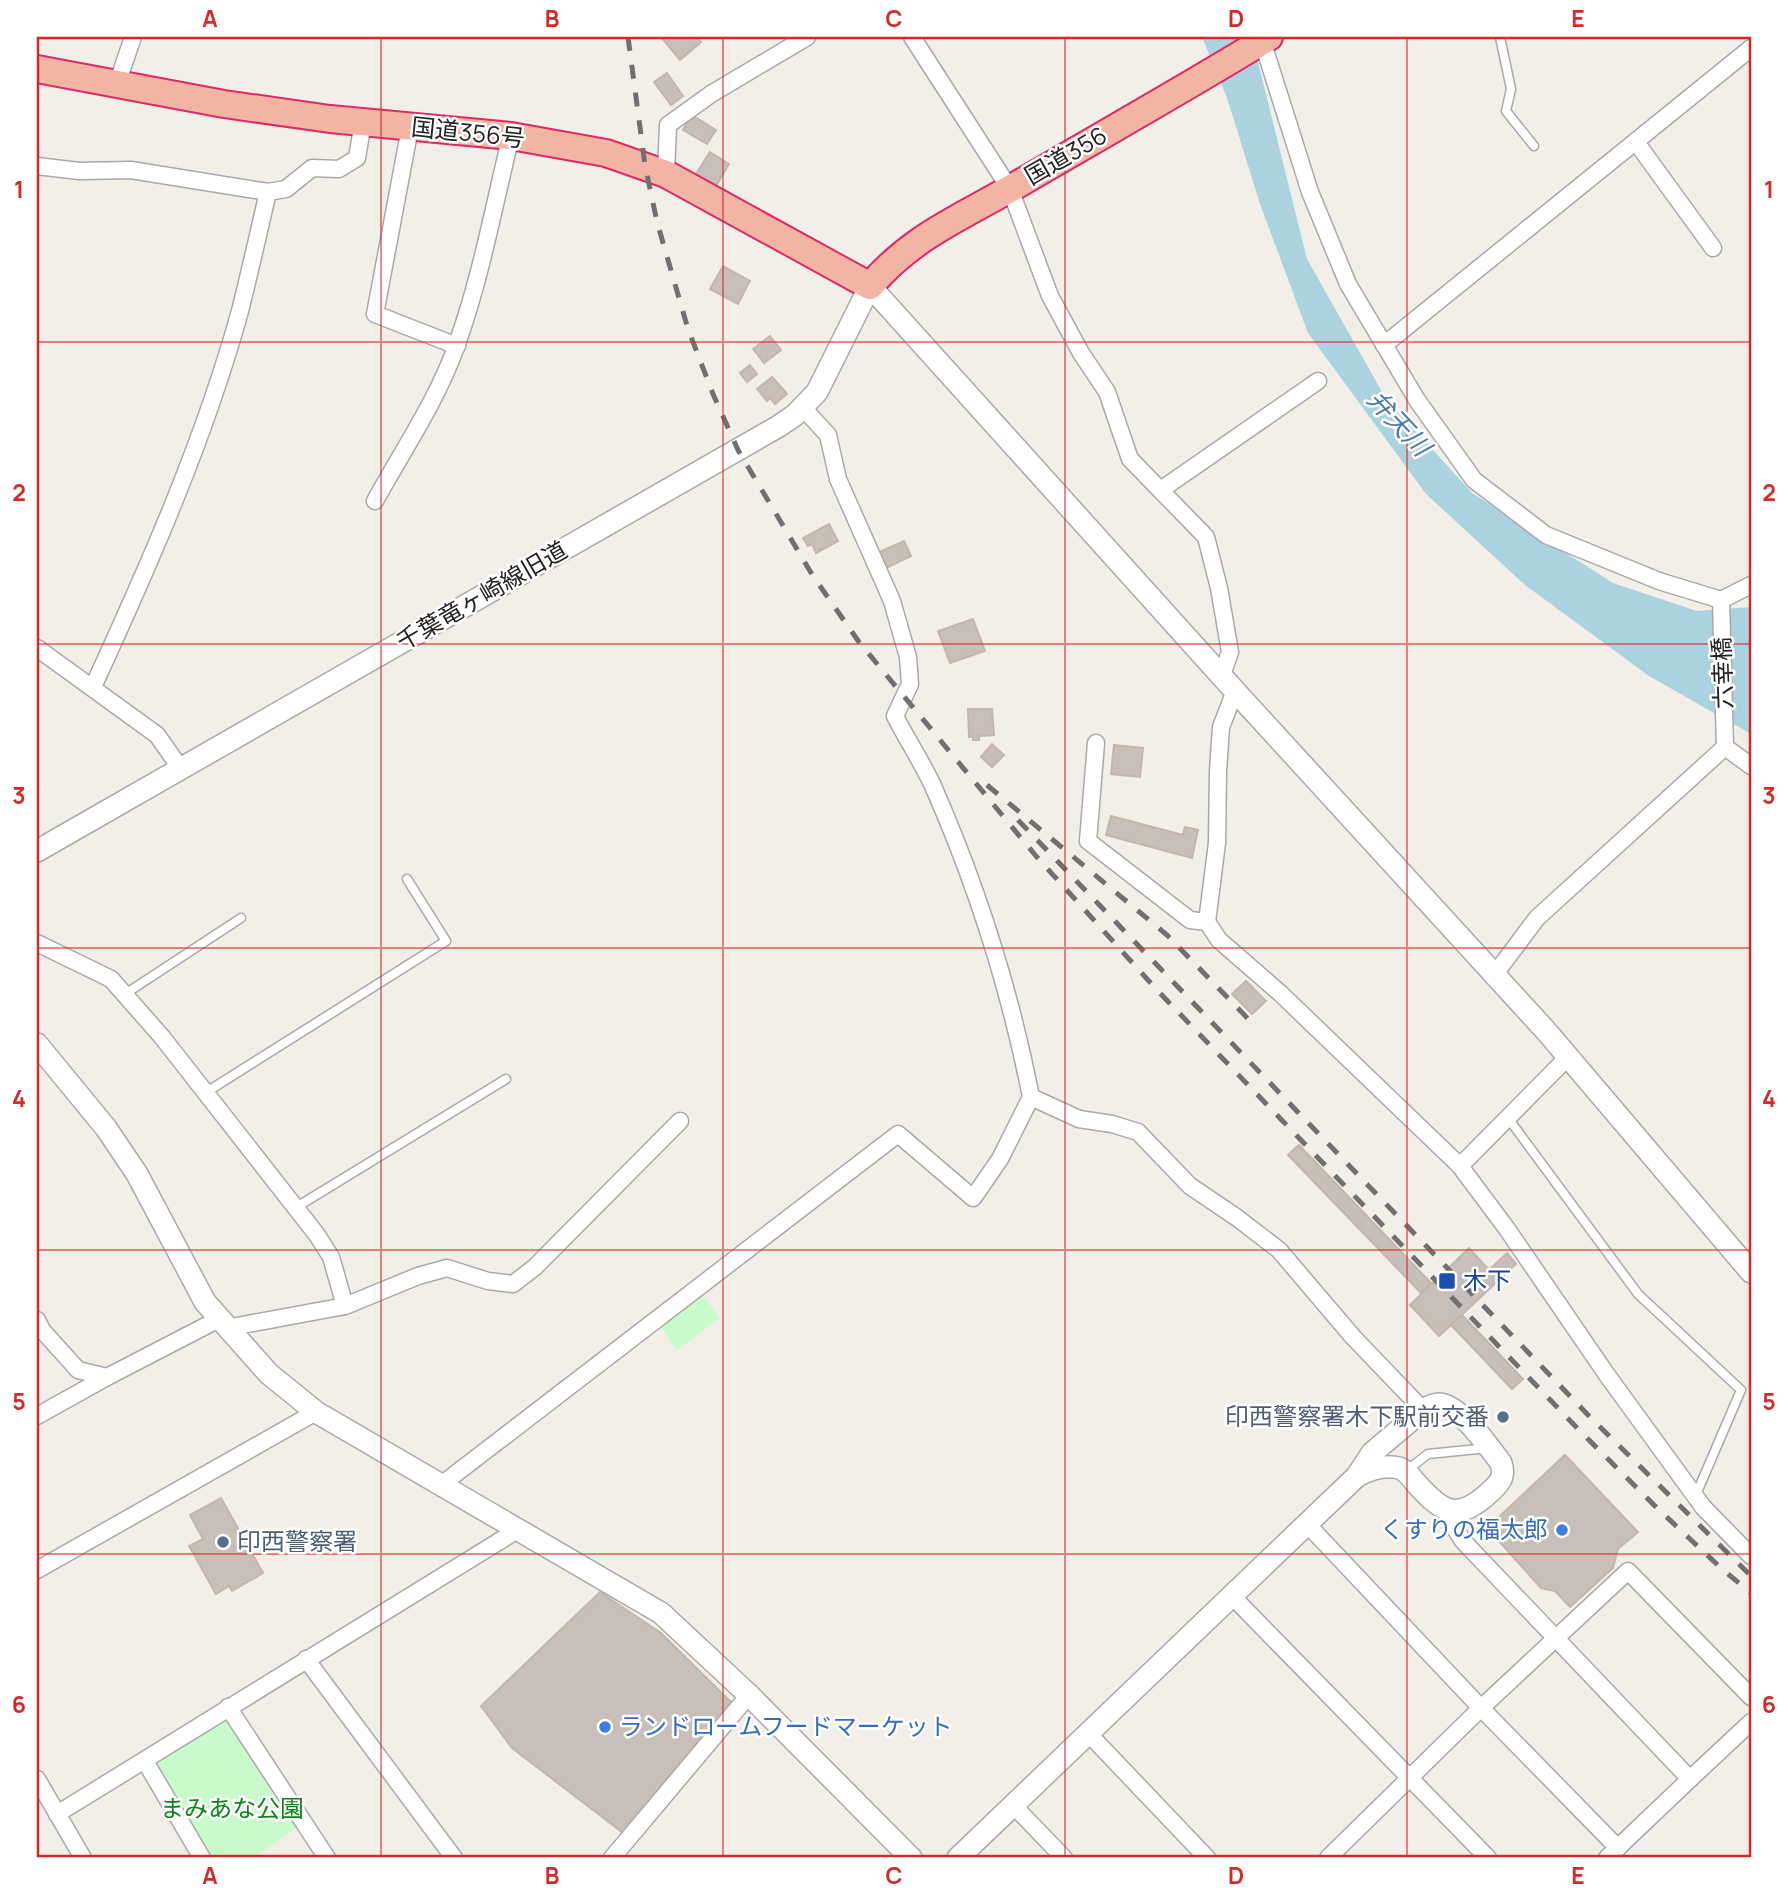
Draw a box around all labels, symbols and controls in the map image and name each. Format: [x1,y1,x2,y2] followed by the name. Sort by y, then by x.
[202,2,218,34] text: A
[545,2,559,34] text: B
[886,2,903,34] text: C
[1228,2,1244,34] text: D
[1571,2,1585,34] text: E
[410,109,527,154] street label: 国道356号
[1018,118,1112,191] street label: 国道356
[14,173,24,205] text: 1
[1764,173,1774,205] text: 1
[1360,382,1442,465] water label: 弁天川
[12,476,26,508] text: 2
[1762,476,1776,508] text: 2
[390,532,573,657] street label: 千葉竜ヶ崎線旧道
[1704,636,1739,710] street label: 六幸橋
[12,779,26,811] text: 3
[1762,779,1776,811] text: 3
[12,1082,26,1114] text: 4
[1762,1082,1776,1114] text: 4
[1463,1263,1511,1296] place label: 木下
[1437,1271,1457,1291] marker: 木下
[12,1385,26,1417] text: 5
[1762,1385,1776,1417] text: 5
[1225,1399,1489,1432] place label: 印西警察署木下駅前交番
[1495,1409,1511,1425] marker: 印西警察署木下駅前交番
[1380,1512,1548,1545] place label: くすりの福太郎
[1554,1522,1570,1538] marker: くすりの福太郎
[237,1524,357,1557] place label: 印西警察署
[215,1534,231,1550] marker: 印西警察署
[12,1688,26,1720] text: 6
[1762,1688,1776,1720] text: 6
[619,1709,953,1742] place label: ランドロームフードマーケット
[597,1719,613,1735] marker: ランドロームフードマーケット
[160,1791,304,1824] park label: まみあな公園
[202,1859,218,1891] text: A
[545,1859,559,1891] text: B
[886,1859,903,1891] text: C
[1228,1859,1244,1891] text: D
[1571,1859,1585,1891] text: E

